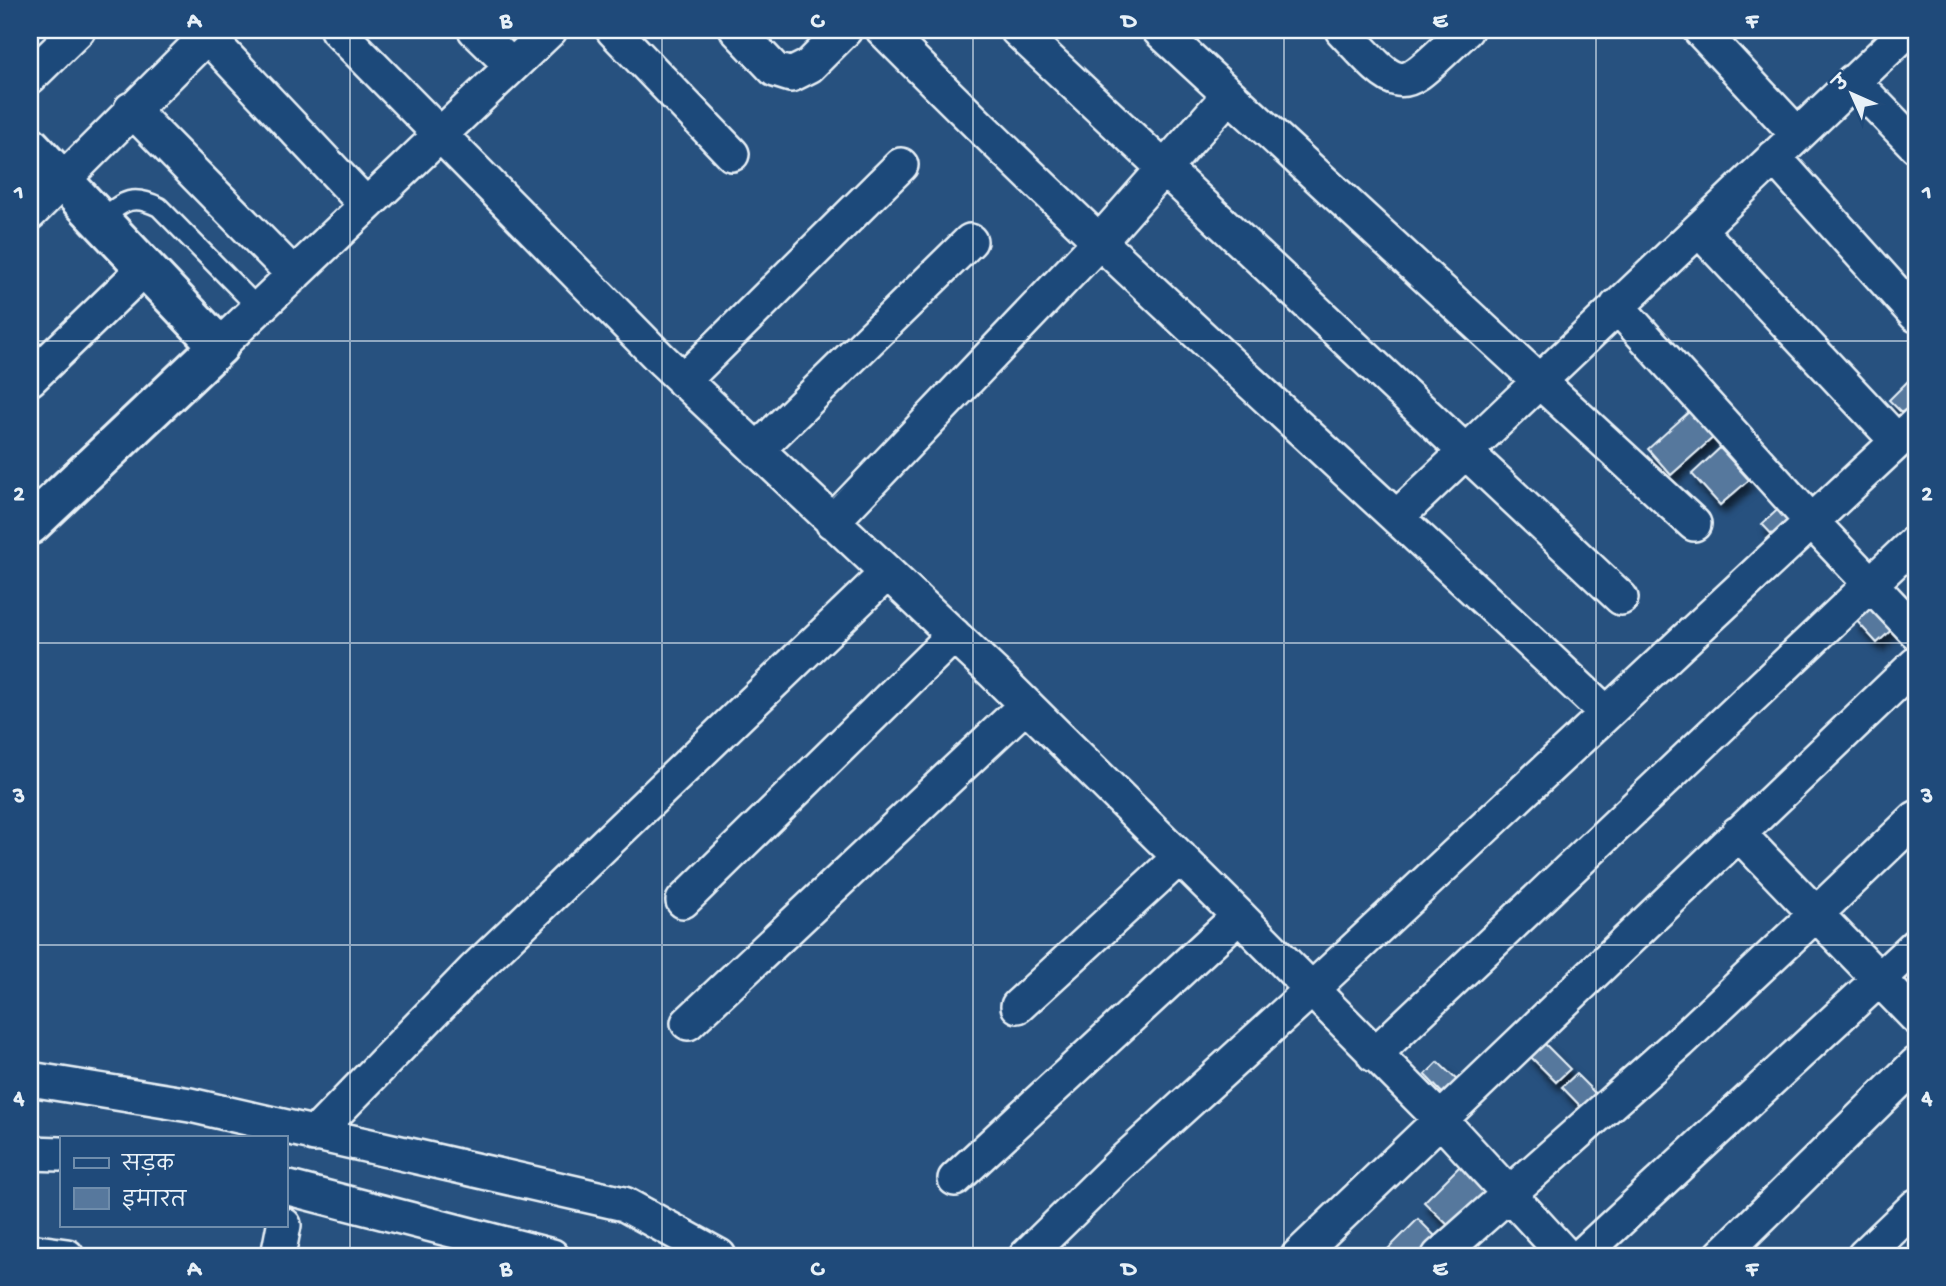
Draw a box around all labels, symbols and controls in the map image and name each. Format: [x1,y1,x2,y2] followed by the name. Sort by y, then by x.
[186,9,202,36] text: A
[499,9,513,36] text: B
[811,9,826,36] text: C
[1120,9,1138,36] text: D
[1433,9,1449,36] text: E
[1745,9,1760,36] text: F
[1816,60,1886,130] north arrow
[1828,70,1857,98] text: उ
[13,180,24,207] text: 1
[1921,180,1932,207] text: 1
[13,482,25,509] text: 2
[1921,482,1933,509] text: 2
[12,784,25,811] text: 3
[1920,784,1933,811] text: 3
[13,1086,25,1113] text: 4
[1921,1086,1933,1113] text: 4
[60,1136,287,1226] legend
[121,1154,175,1179] text: सड़क
[122,1189,188,1215] text: इमारत
[186,1257,202,1284] text: A
[499,1257,513,1284] text: B
[811,1257,826,1284] text: C
[1120,1257,1138,1284] text: D
[1433,1257,1449,1284] text: E
[1745,1257,1760,1284] text: F

